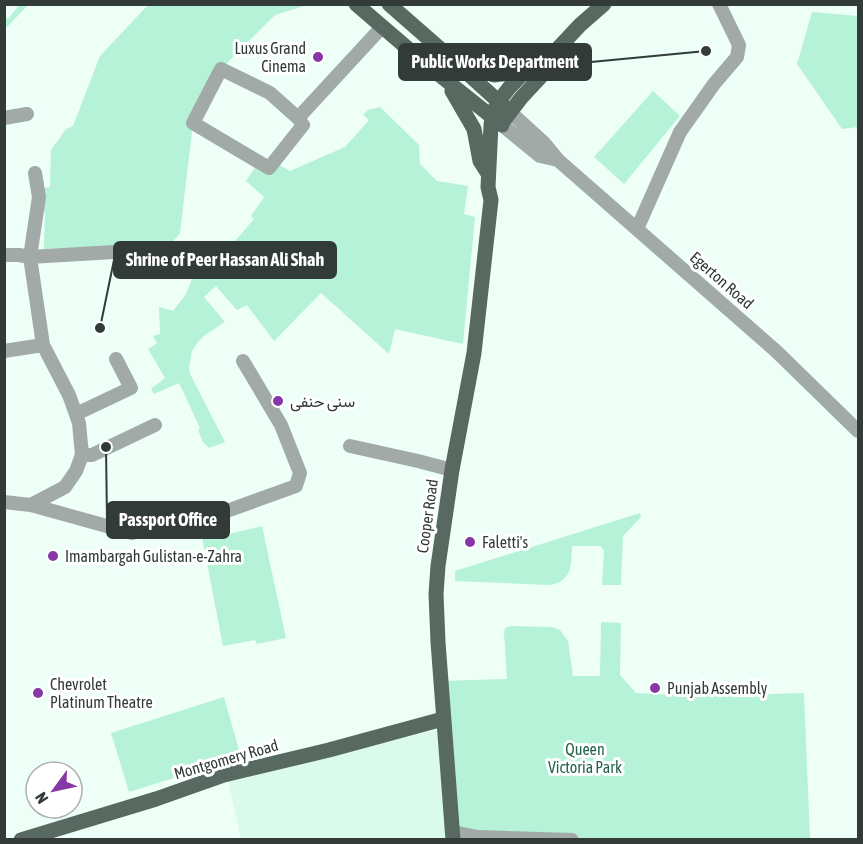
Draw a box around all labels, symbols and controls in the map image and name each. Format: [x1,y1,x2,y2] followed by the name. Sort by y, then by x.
[234,39,306,75] place label: Luxus Grand Cinema
[399,44,591,80] callout: Public Works Department
[311,50,325,64] marker: Luxus Grand Cinema
[411,51,580,72] text: Public Works Department
[114,242,336,278] callout: Shrine of Peer Hassan Ali Shah
[686,248,757,313] street label: Egerton Road
[126,249,324,270] text: Shrine of Peer Hassan Ali Shah
[290,392,355,412] place label: سنی حنفی
[271,394,285,408] marker: سنی حنفی
[413,478,442,554] street label: Cooper Road
[107,502,229,538] callout: Passport Office
[119,509,217,530] text: Passport Office
[482,533,528,551] place label: Faletti's
[463,535,477,549] marker: Faletti's
[65,547,242,566] place label: Imambargah Gulistan-e-Zahra
[46,549,60,563] marker: Imambargah Gulistan-e-Zahra
[50,675,153,711] place label: Chevrolet Platinum Theatre
[667,679,768,698] place label: Punjab Assembly
[648,681,662,695] marker: Punjab Assembly
[31,686,45,700] marker: Chevrolet Platinum Theatre
[172,736,280,783] street label: Montgomery Road
[548,740,622,776] park label: Queen Victoria Park
[24,760,84,820] north arrow
[31,789,52,807] text: N

